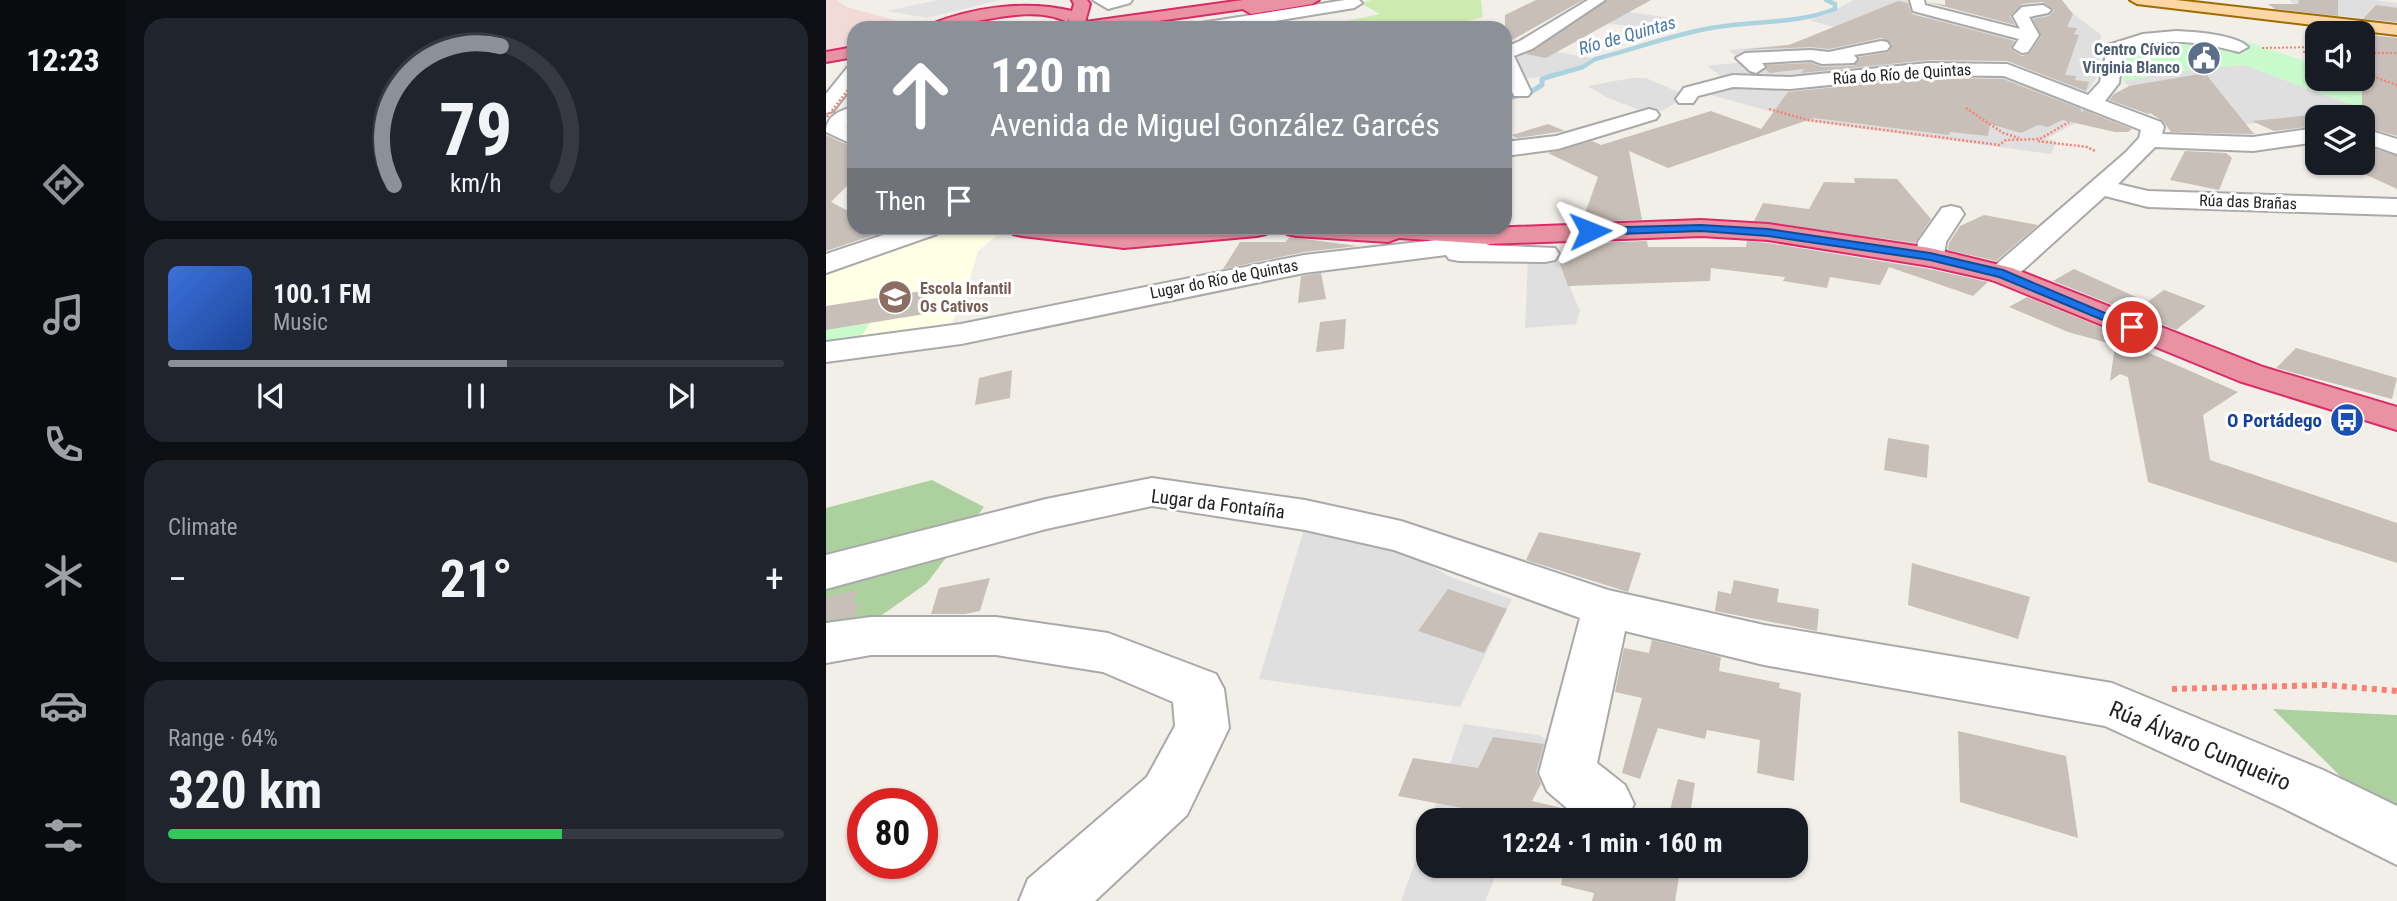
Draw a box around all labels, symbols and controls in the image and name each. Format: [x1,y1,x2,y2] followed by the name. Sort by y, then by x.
[1576,11,1678,59] water label: Río de Quintas
[2305,21,2375,175] map controls
[2305,21,2375,91] button: sound
[2185,39,2223,77] public building icon: Centro Cívico Virginia Blanco
[2083,40,2180,77] place label: Centro Cívico Virginia Blanco
[26,41,100,79] text: 12:23
[990,47,1112,104] text: 120 m
[875,49,966,140] icon: ahead
[1832,60,1972,88] street label: Rúa do Río de Quintas
[439,88,513,174] text: 79
[2305,105,2375,175] button: layers
[990,106,1440,144] text: Avenida de Miguel González Garcés
[39,160,88,209] icon: directions
[450,169,502,198] text: km/h
[940,182,978,220] icon: arrive
[875,186,926,216] text: Then
[2199,191,2297,213] street label: Rúa das Brañas
[1553,194,1627,268] position arrow
[1148,255,1300,303] street label: Lugar do Río de Quintas
[876,278,914,316] school or university icon: Escola Infantil Os Cativos
[273,279,371,309] text: 100.1 FM
[920,279,1012,316] place label: Escola Infantil Os Cativos
[39,290,88,339] icon: music
[2102,297,2162,357] pin
[2113,308,2151,346] icon: arrive
[273,309,328,336] text: Music
[252,377,290,415] icon: previous
[457,377,495,415] icon: pause
[662,377,700,415] icon: next
[2328,401,2366,439] bus stop icon: O Portádego
[2227,409,2322,432] place label: O Portádego
[39,420,88,469] icon: phone
[1150,484,1286,524] street label: Lugar da Fontaíña
[168,514,238,541] text: Climate
[440,549,512,610] text: 21°
[39,551,88,600] icon: climate
[168,557,187,601] text: −
[765,557,784,601] text: +
[39,681,88,730] icon: car
[2105,695,2295,796] street label: Rúa Álvaro Cunqueiro
[168,725,278,752] text: Range · 64%
[168,760,322,821] text: 320 km
[847,788,938,879] speed limit sign: 80
[39,811,88,860] icon: filters
[1502,828,1722,858] text: 12:24 · 1 min · 160 m

